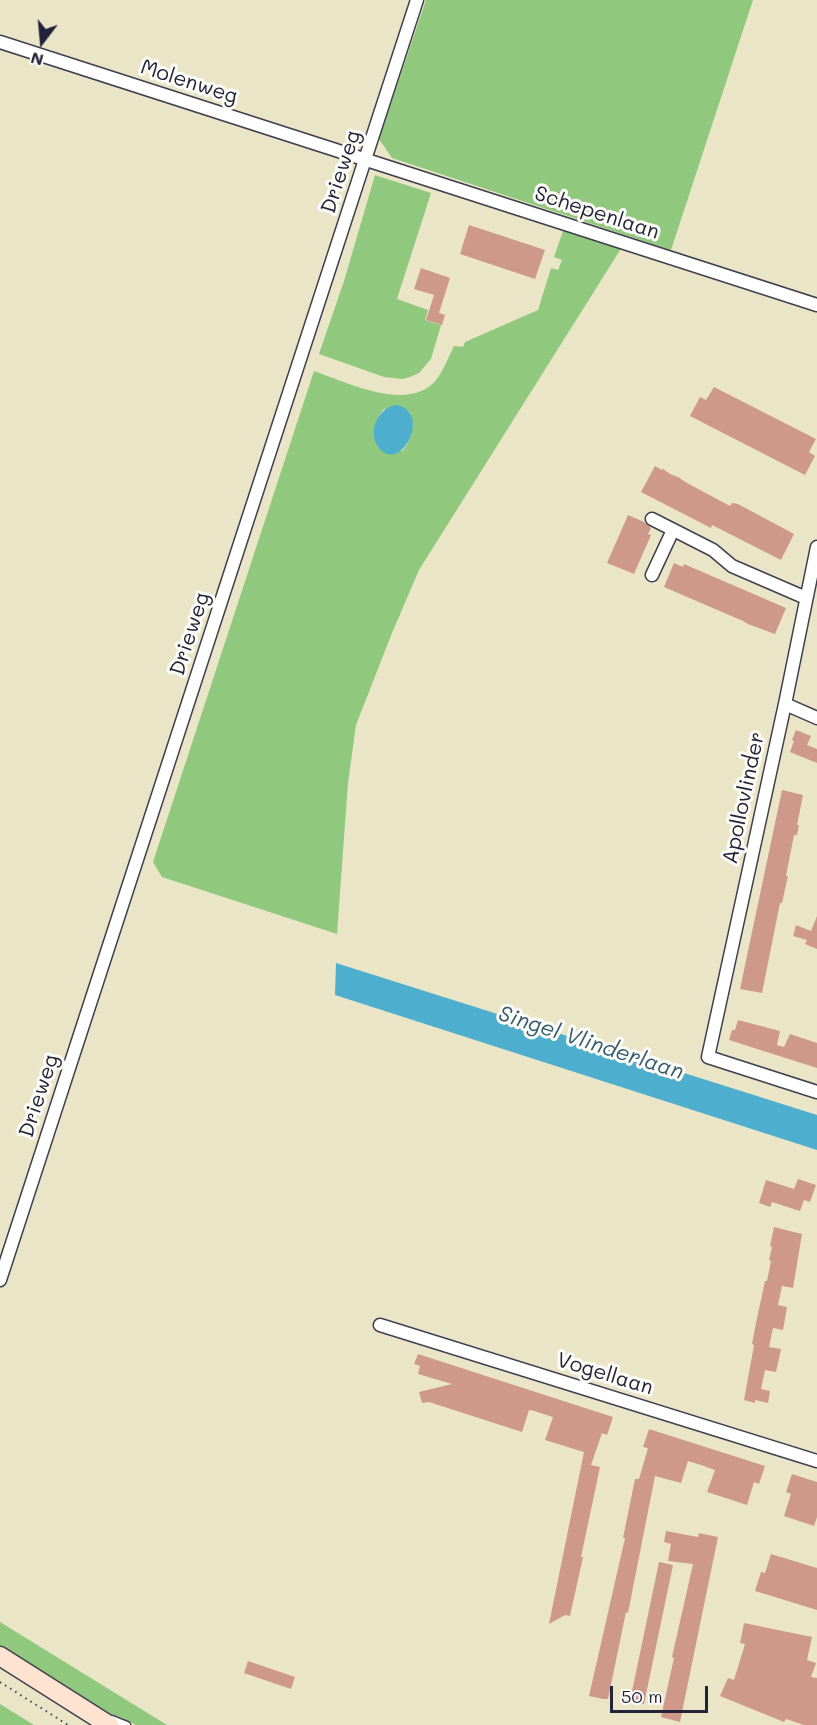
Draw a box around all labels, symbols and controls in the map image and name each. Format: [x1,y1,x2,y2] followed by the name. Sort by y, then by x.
[12,12,72,72] north arrow
[28,48,46,72] text: N
[137,54,241,110] street label: Molenweg
[316,127,366,217] street label: Drieweg
[531,181,663,245] street label: Schepenlaan
[165,589,215,679] street label: Drieweg
[718,730,770,866] street label: Apollovlinder
[495,1001,687,1085] water label: Singel Vlinderlaan
[14,1051,64,1141] street label: Drieweg
[554,1347,656,1401] street label: Vogellaan
[613,1674,710,1712] scale bar
[621,1684,663,1708] text: 50 m

